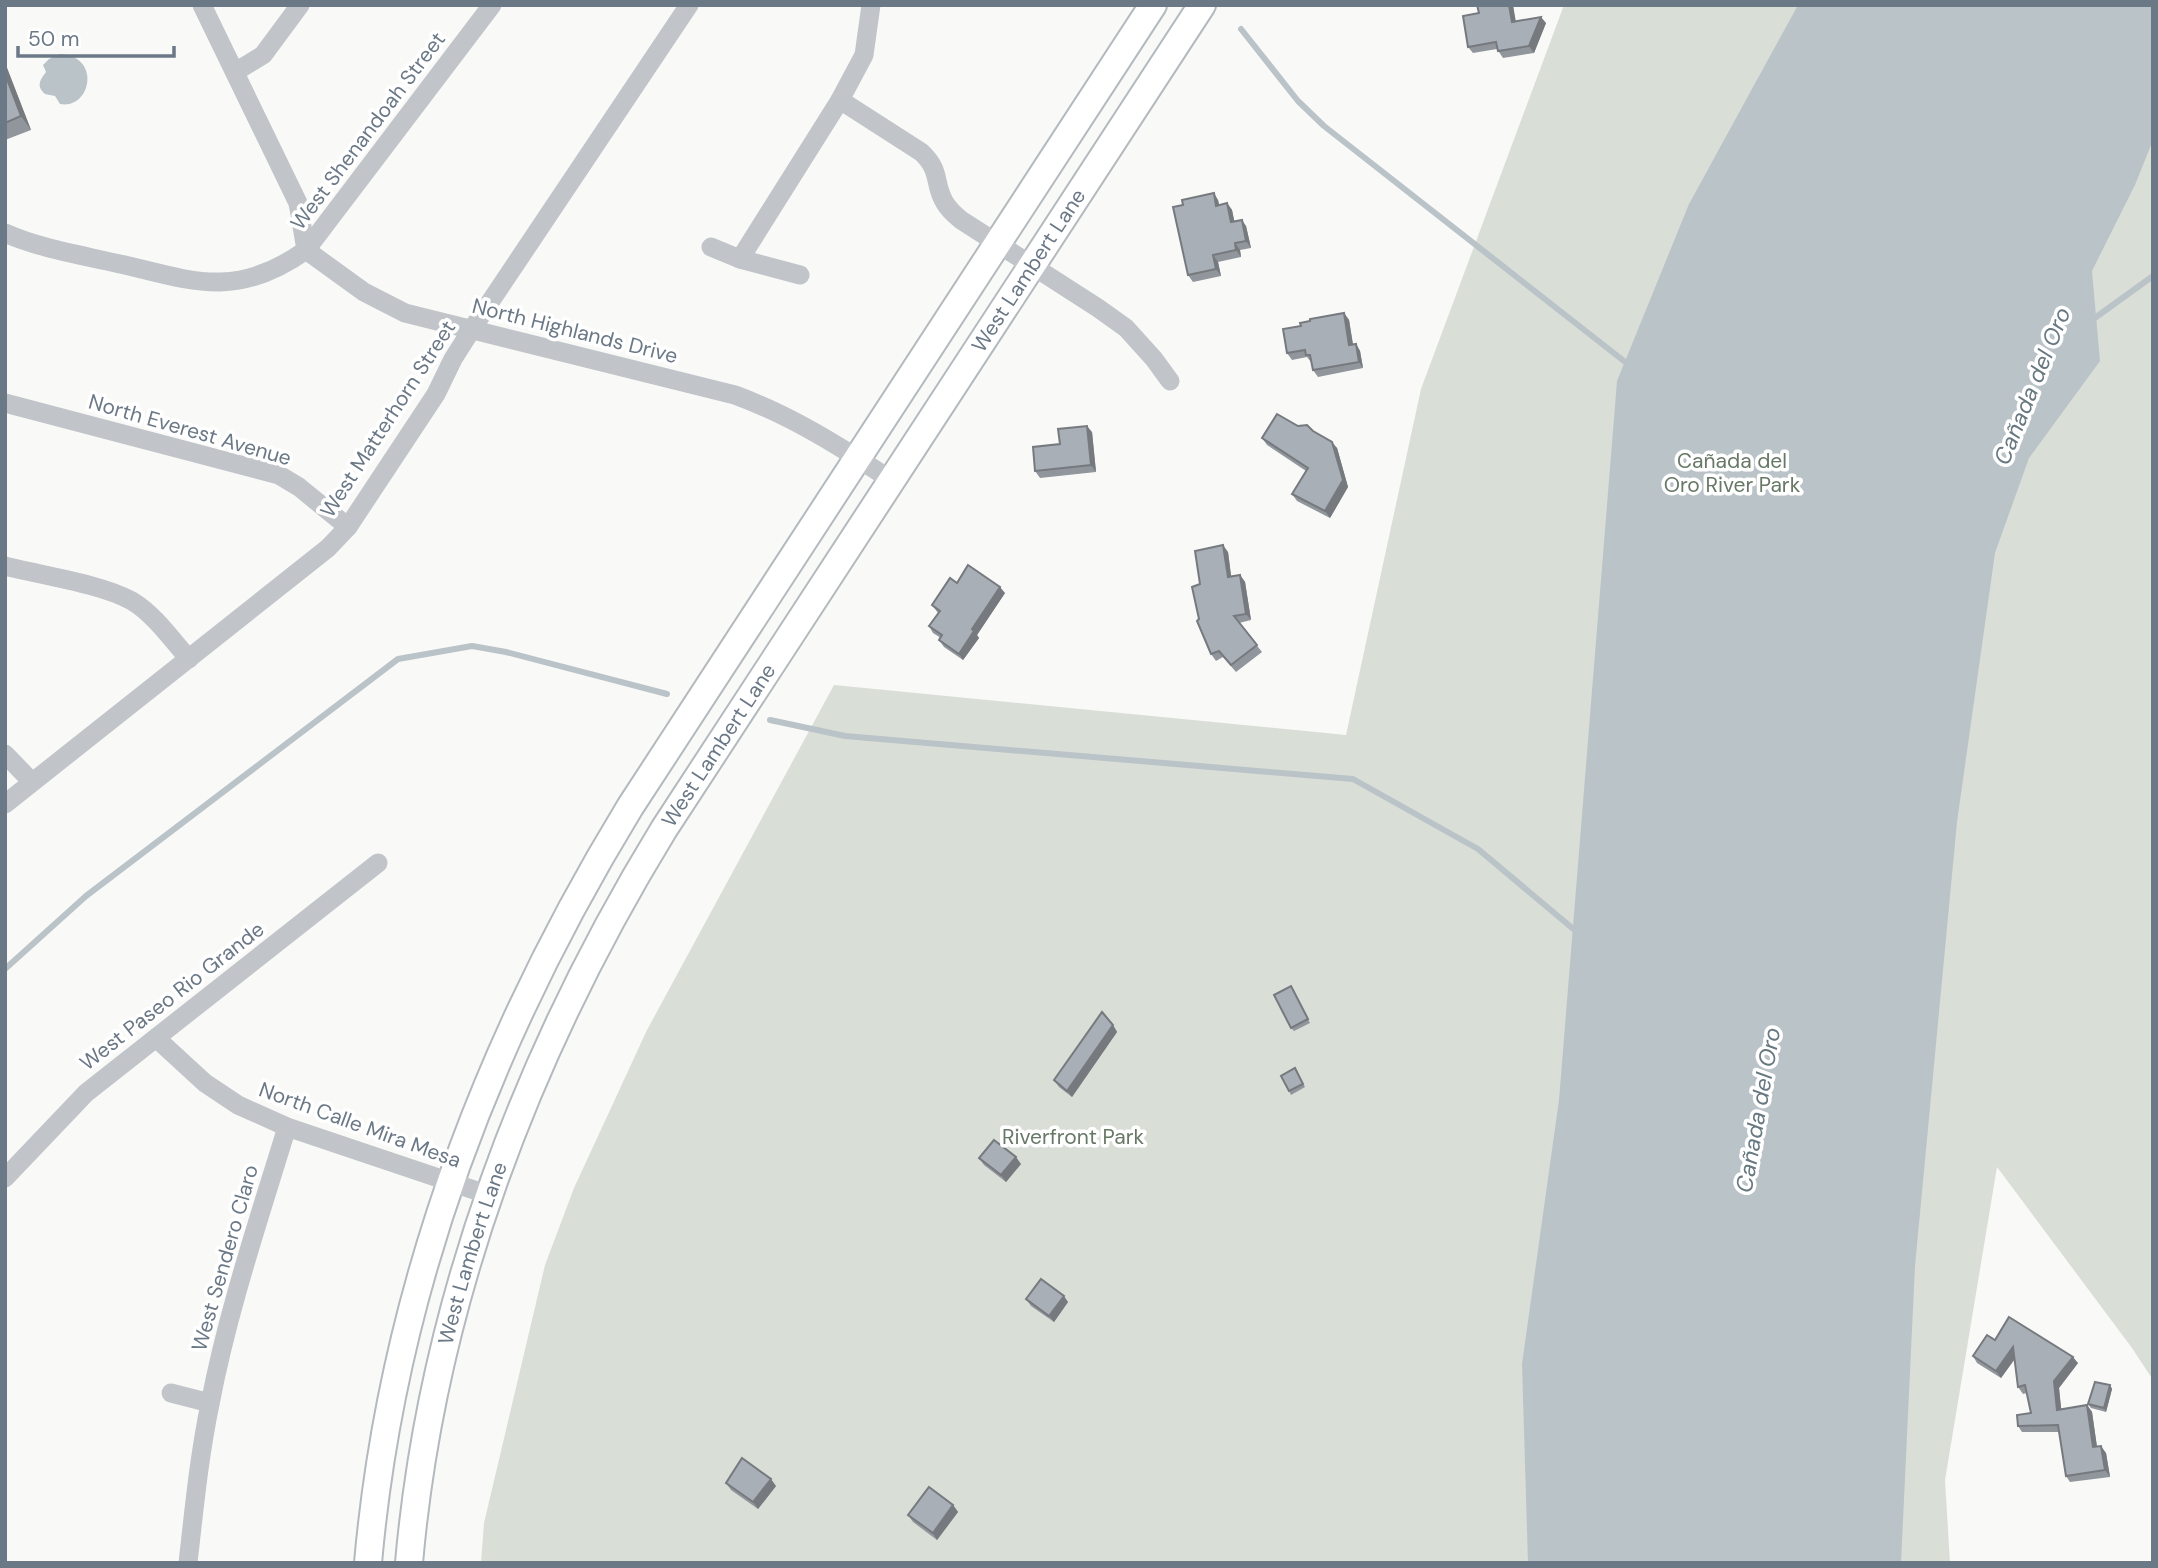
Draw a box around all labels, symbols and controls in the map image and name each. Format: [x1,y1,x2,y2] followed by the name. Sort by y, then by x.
[18,14,173,58] scale bar
[28,25,79,53] text: 50 m
[284,26,452,236] street label: West Shenandoah Street
[965,183,1092,357] street label: West Lambert Lane
[469,292,681,370] street label: North Highlands Drive
[1987,303,2077,469] water label: Cañada del Oro
[314,315,462,523] street label: West Matterhorn Street
[85,388,295,472] street label: North Everest Avenue
[1664,447,1801,499] park label: Cañada del Oro River Park
[655,658,782,832] street label: West Lambert Lane
[74,915,270,1077] street label: West Paseo Rio Grande
[1729,1025,1787,1195] water label: Cañada del Oro
[255,1075,465,1175] street label: North Calle Mira Mesa
[1002,1123,1144,1151] park label: Riverfront Park
[432,1158,514,1347] street label: West Lambert Lane
[185,1161,265,1355] street label: West Sendero Claro

